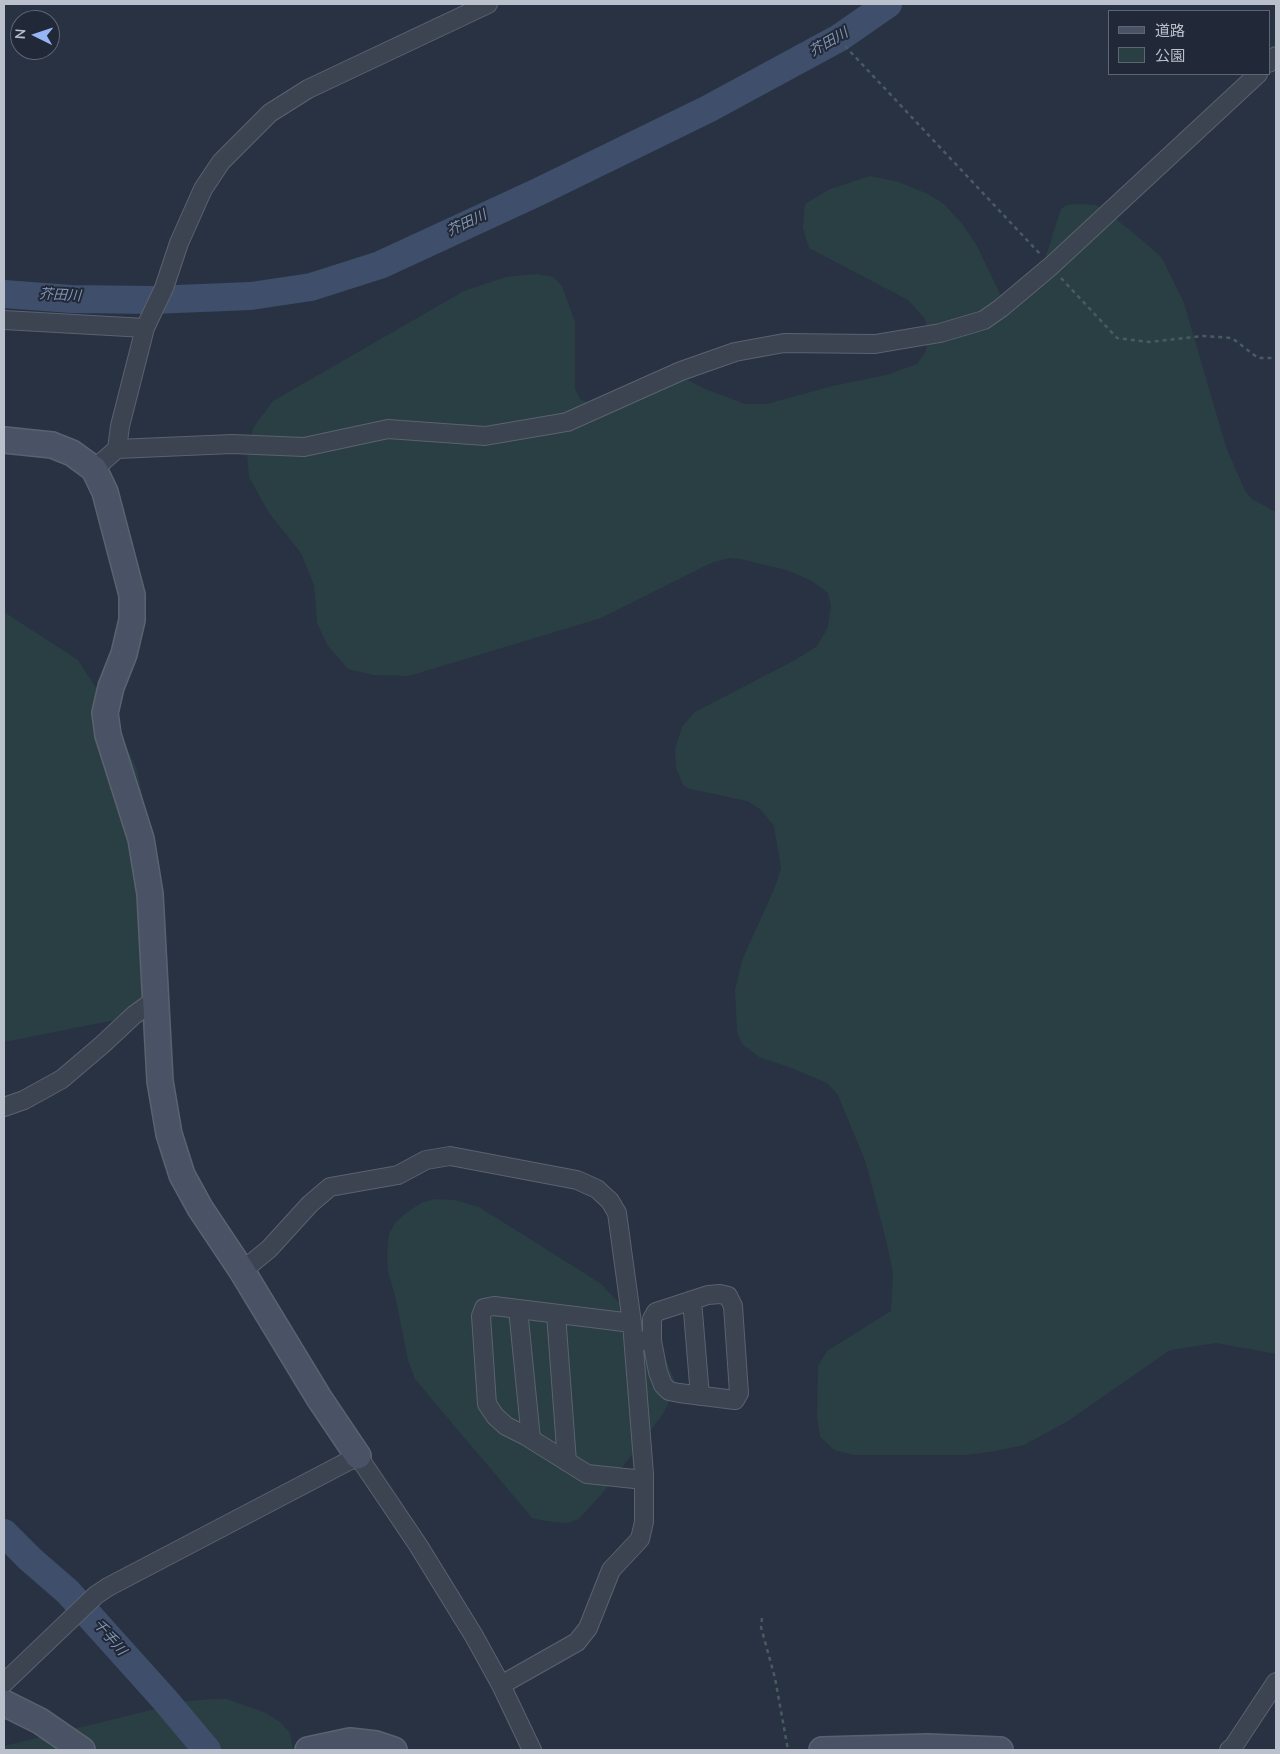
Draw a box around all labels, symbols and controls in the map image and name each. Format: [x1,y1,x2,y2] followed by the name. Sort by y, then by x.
[10,10,60,60] north arrow
[1108,10,1270,75] legend
[1155,21,1185,41] text: 道路
[807,25,851,61] water label: 芥田川
[11,28,30,40] text: N
[1155,46,1185,66] text: 公園
[444,208,490,240] water label: 芥田川
[39,287,81,305] water label: 芥田川
[89,1617,129,1659] water label: 千手川

